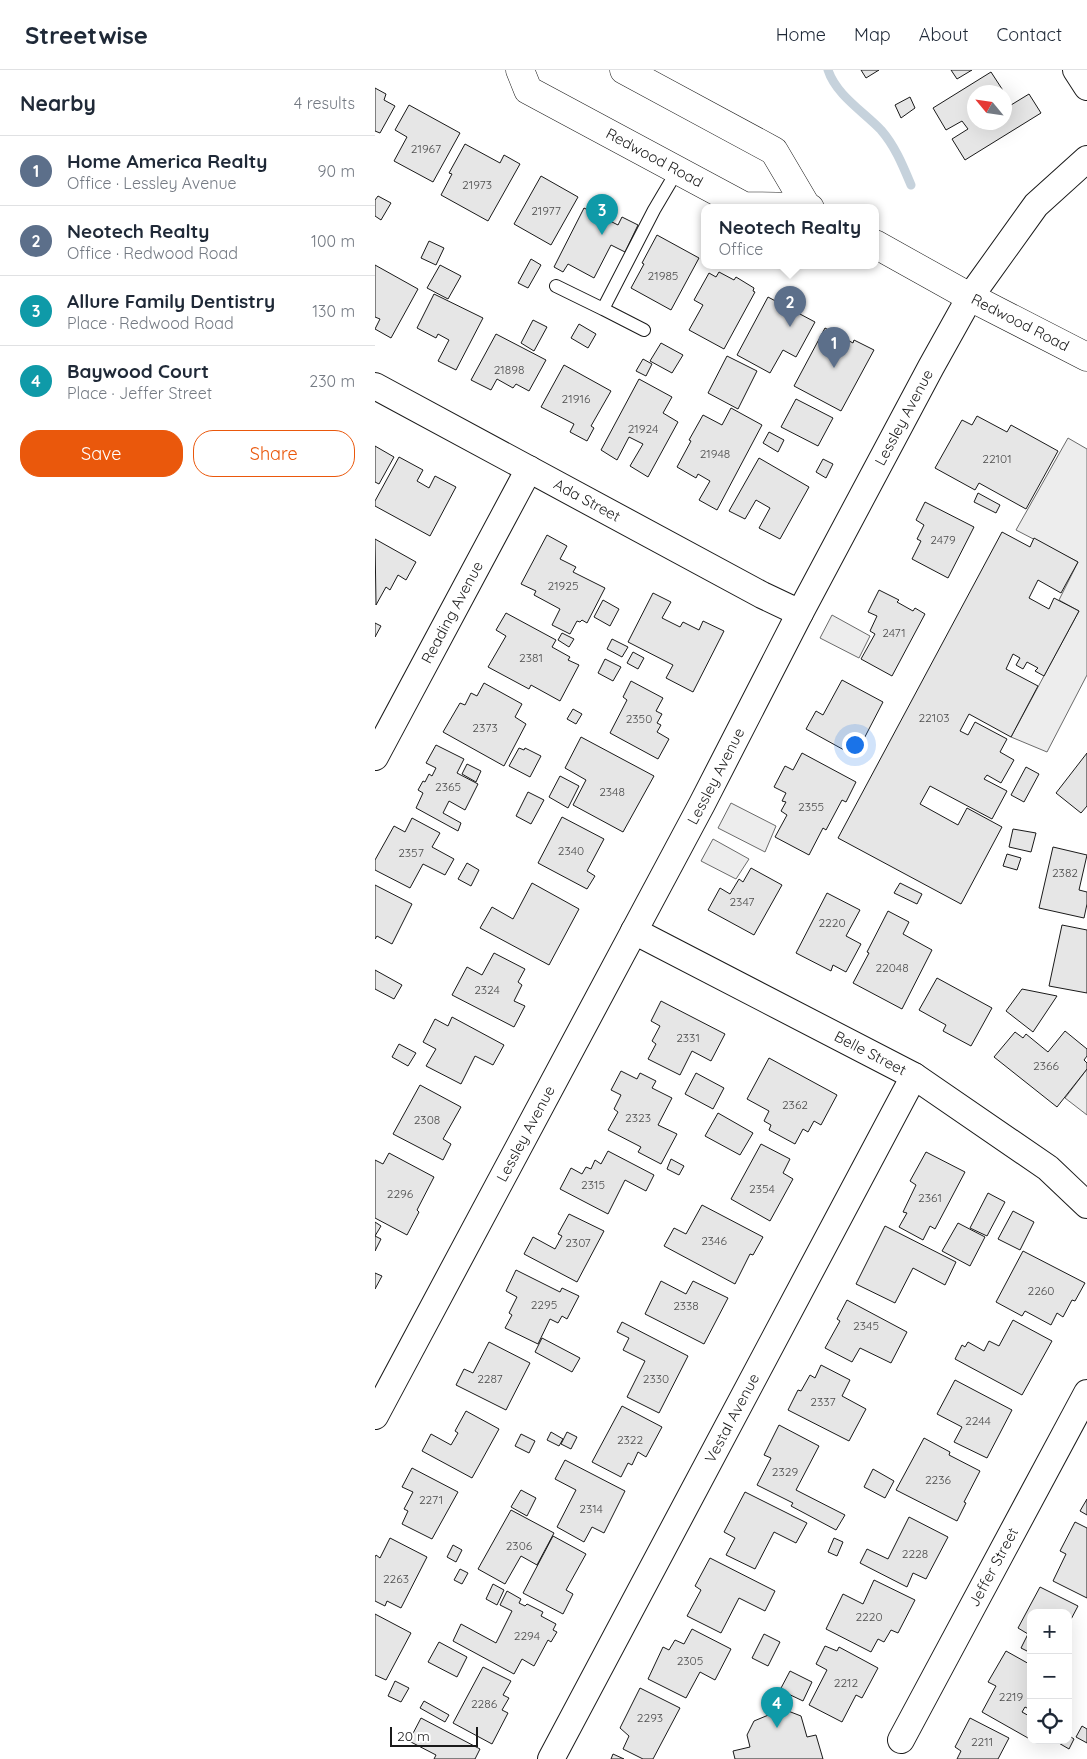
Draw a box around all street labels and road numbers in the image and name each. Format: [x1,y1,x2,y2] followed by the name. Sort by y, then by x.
[603,124,706,191] street label: Redwood Road
[968,289,1072,355] street label: Redwood Road
[870,366,937,469] street label: Lessley Avenue
[551,474,624,526] street label: Ada Street
[417,558,487,667] street label: Reading Avenue
[683,724,748,828] street label: Lessley Avenue
[831,1026,910,1079] street label: Belle Street
[492,1082,559,1185] street label: Lessley Avenue
[700,1370,763,1466] street label: Vestal Avenue
[964,1524,1022,1610] street label: Jeffer Street

